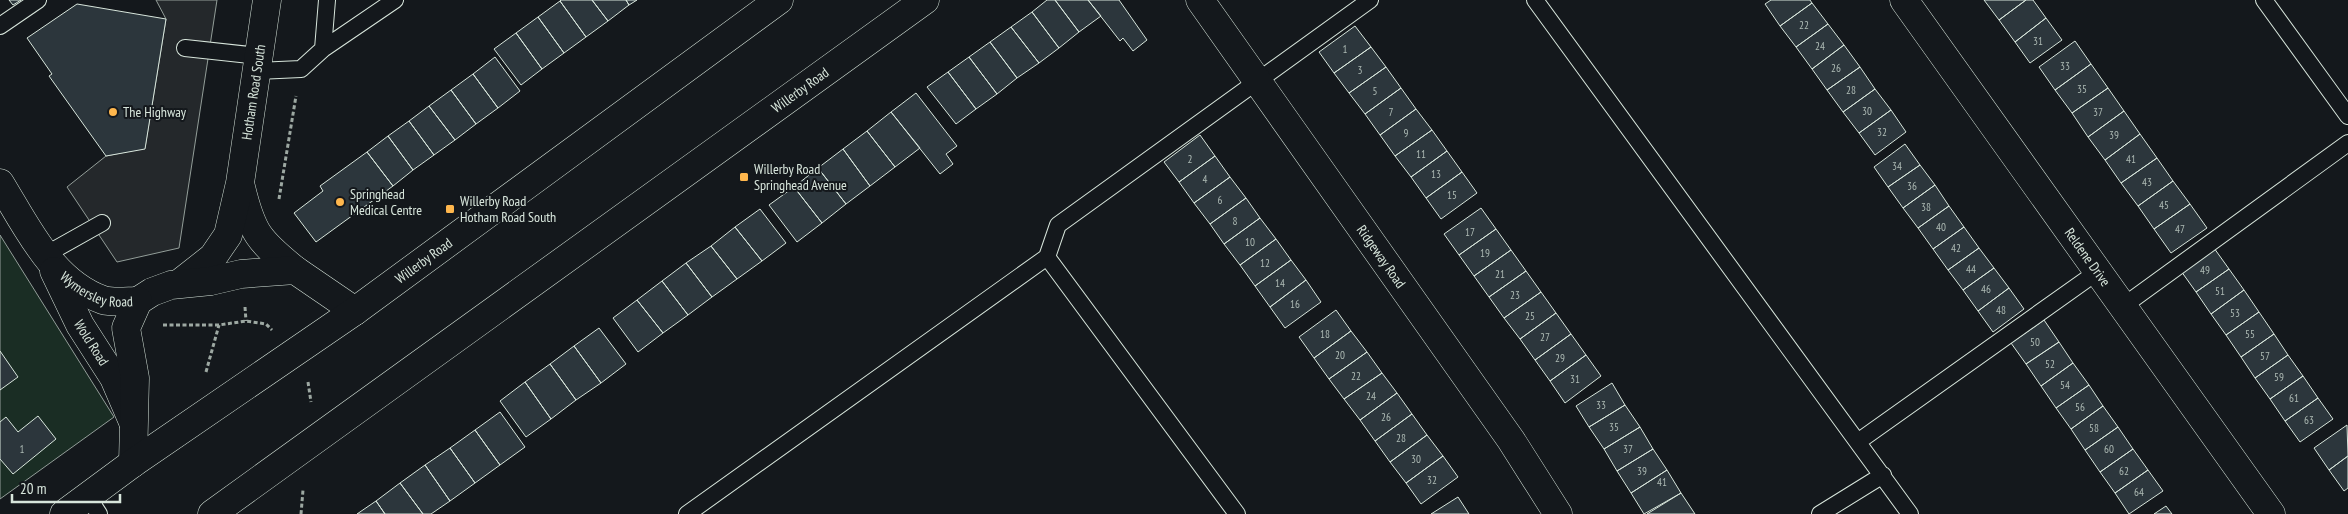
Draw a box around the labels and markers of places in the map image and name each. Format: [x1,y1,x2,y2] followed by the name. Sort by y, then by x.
[123,103,187,121] place label: The Highway
[107,106,119,118] marker: The Highway
[754,160,847,194] place label: Willerby Road Springhead Avenue
[738,171,750,183] marker: Willerby Road Springhead Avenue
[350,185,422,219] place label: Springhead Medical Centre
[460,192,556,226] place label: Willerby Road Hotham Road South
[334,196,346,208] marker: Springhead Medical Centre
[444,203,456,215] marker: Willerby Road Hotham Road South

